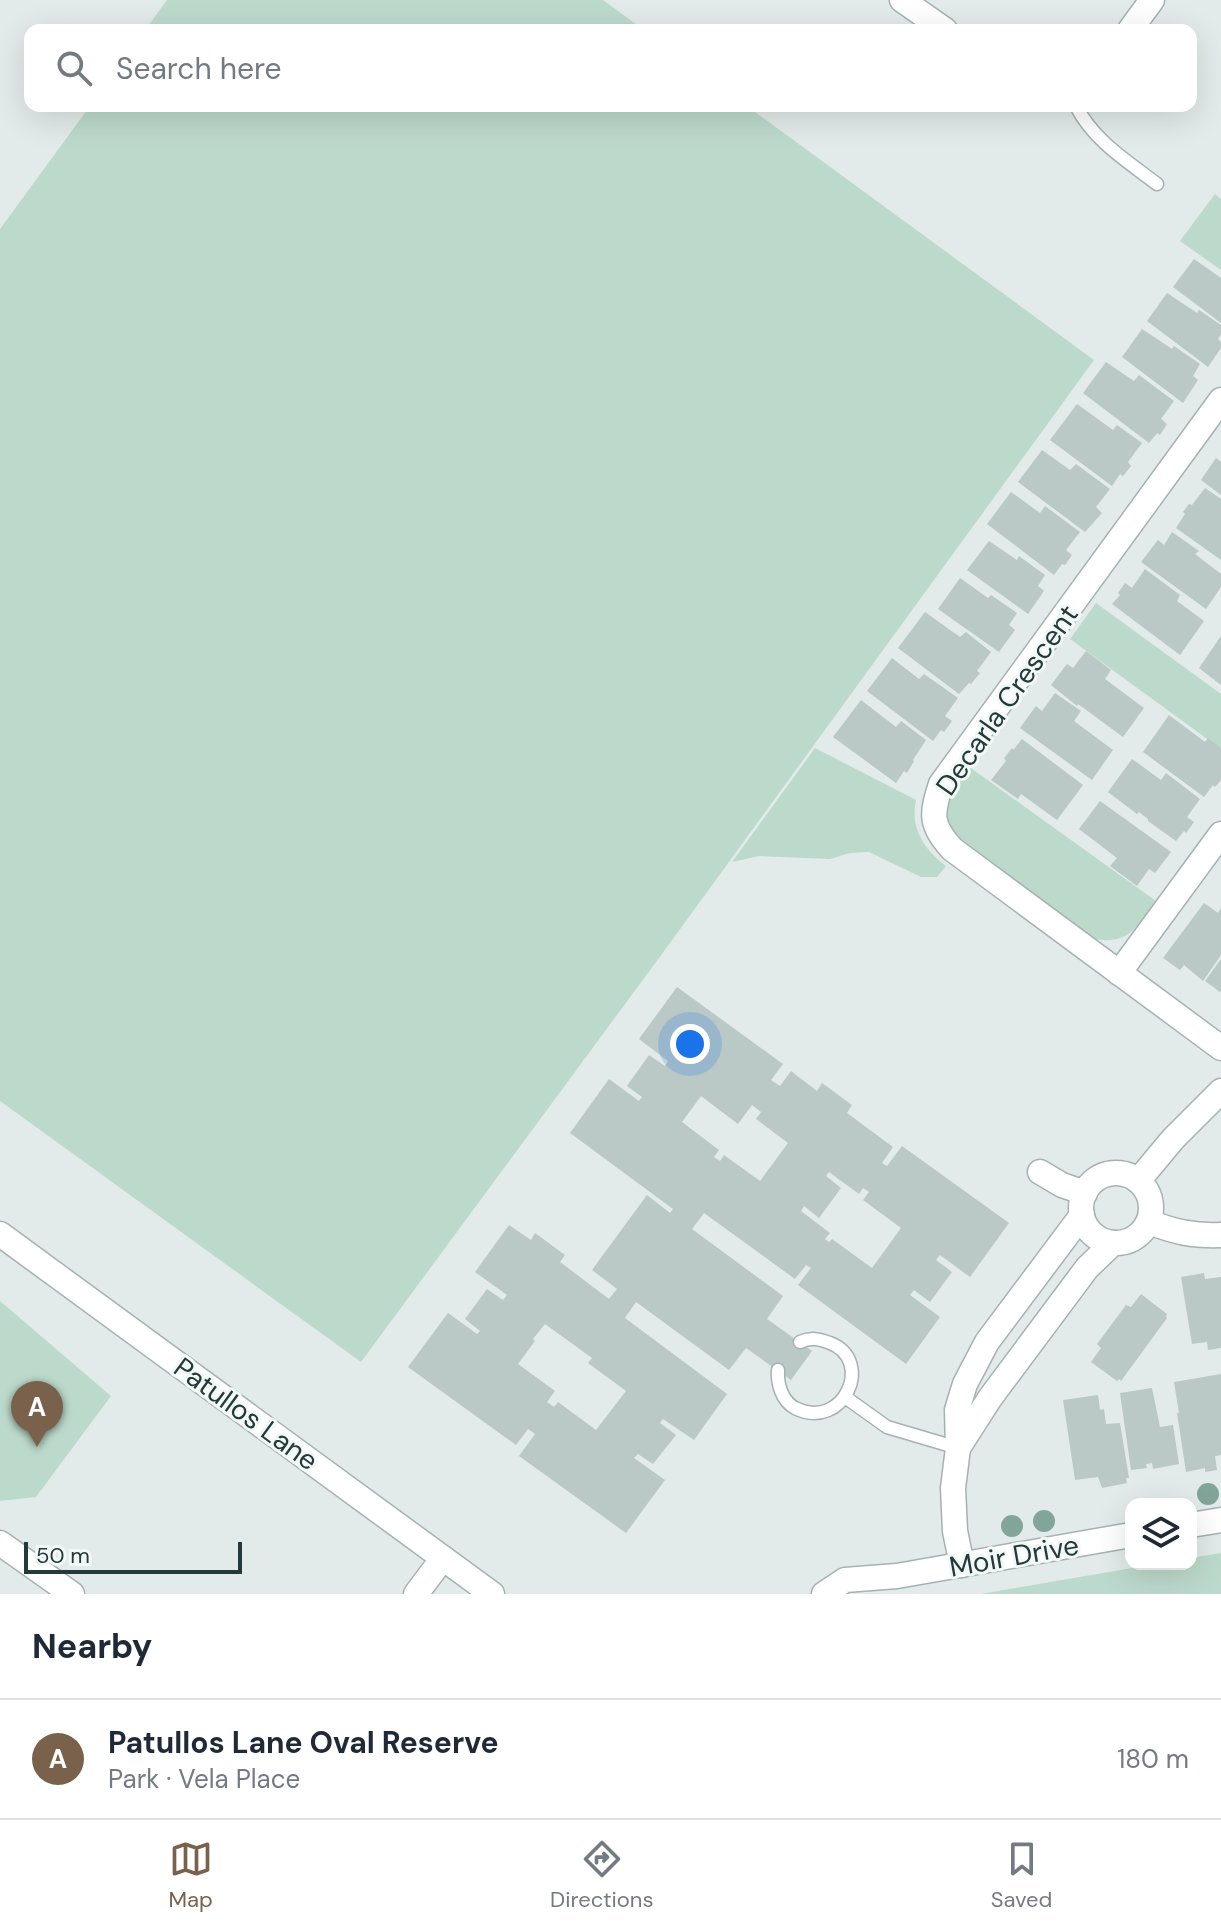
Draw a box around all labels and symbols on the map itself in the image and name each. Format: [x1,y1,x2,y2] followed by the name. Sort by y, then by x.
[927,597,1087,803] street label: Decarla Crescent
[670,1024,710,1064] your location
[166,1349,326,1479] street label: Patullos Lane
[11,1381,63,1447] pin: A
[946,1526,1082,1586] street label: Moir Drive
[24,1538,242,1574] scale bar

